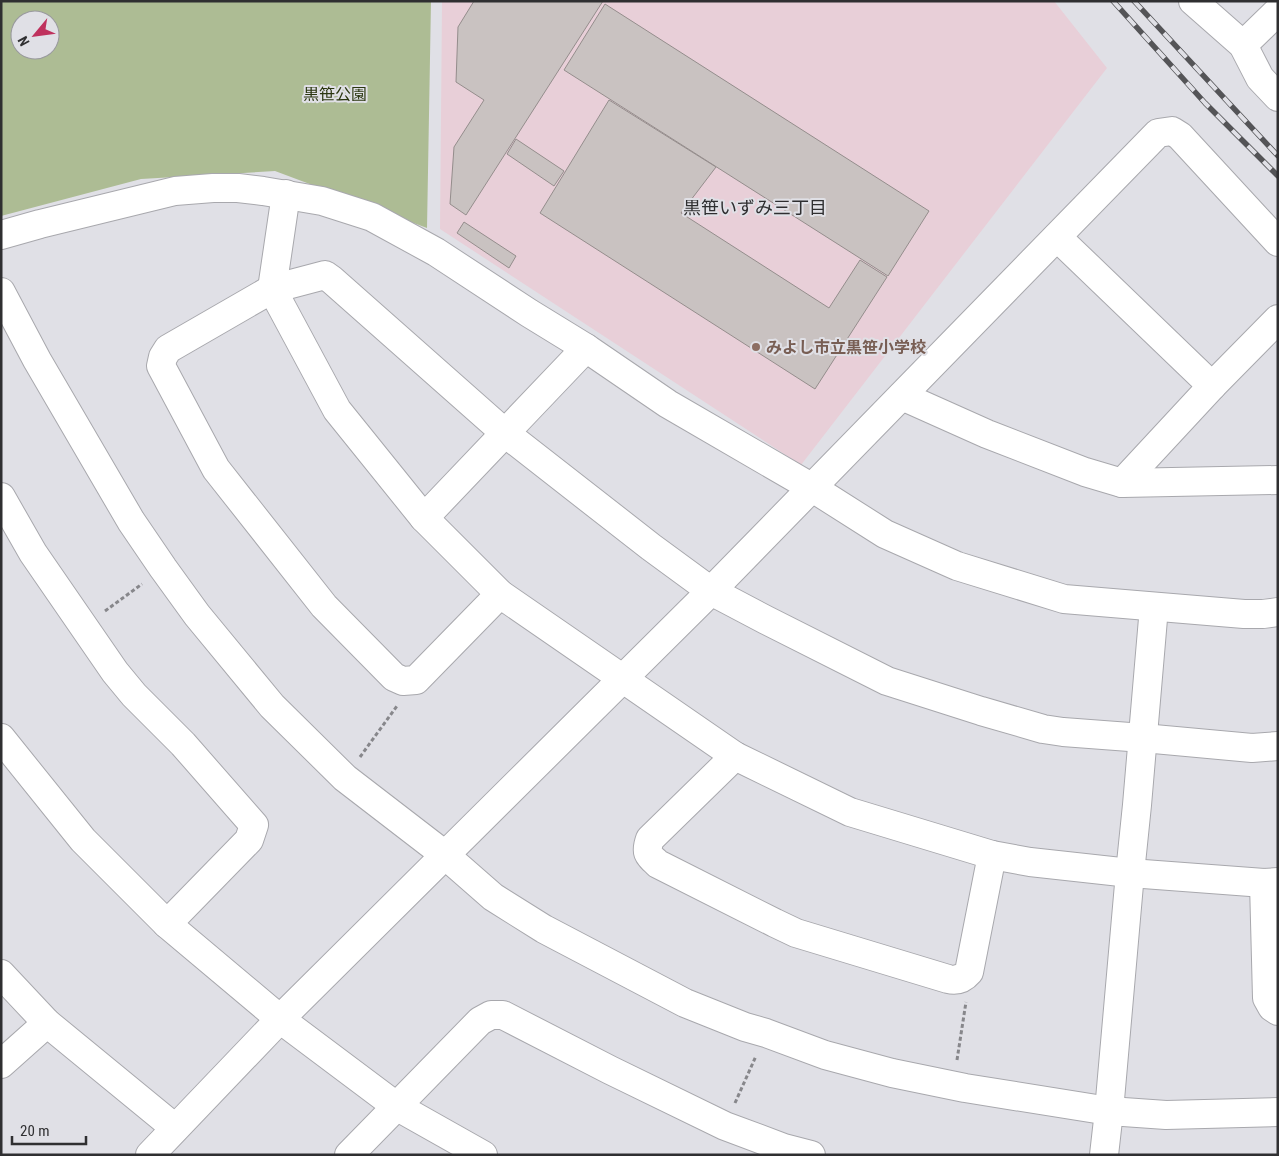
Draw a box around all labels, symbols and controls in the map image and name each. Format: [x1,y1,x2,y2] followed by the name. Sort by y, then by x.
[10,10,60,60] north arrow
[15,34,33,49] text: N
[303,85,367,104] park label: 黒笹公園
[683,197,827,218] district label: 黒笹いずみ三丁目
[766,338,926,357] place label: みよし市立黒笹小学校
[750,341,762,353] marker: みよし市立黒笹小学校
[12,1114,86,1146] scale bar
[20,1122,50,1140] text: 20 m

